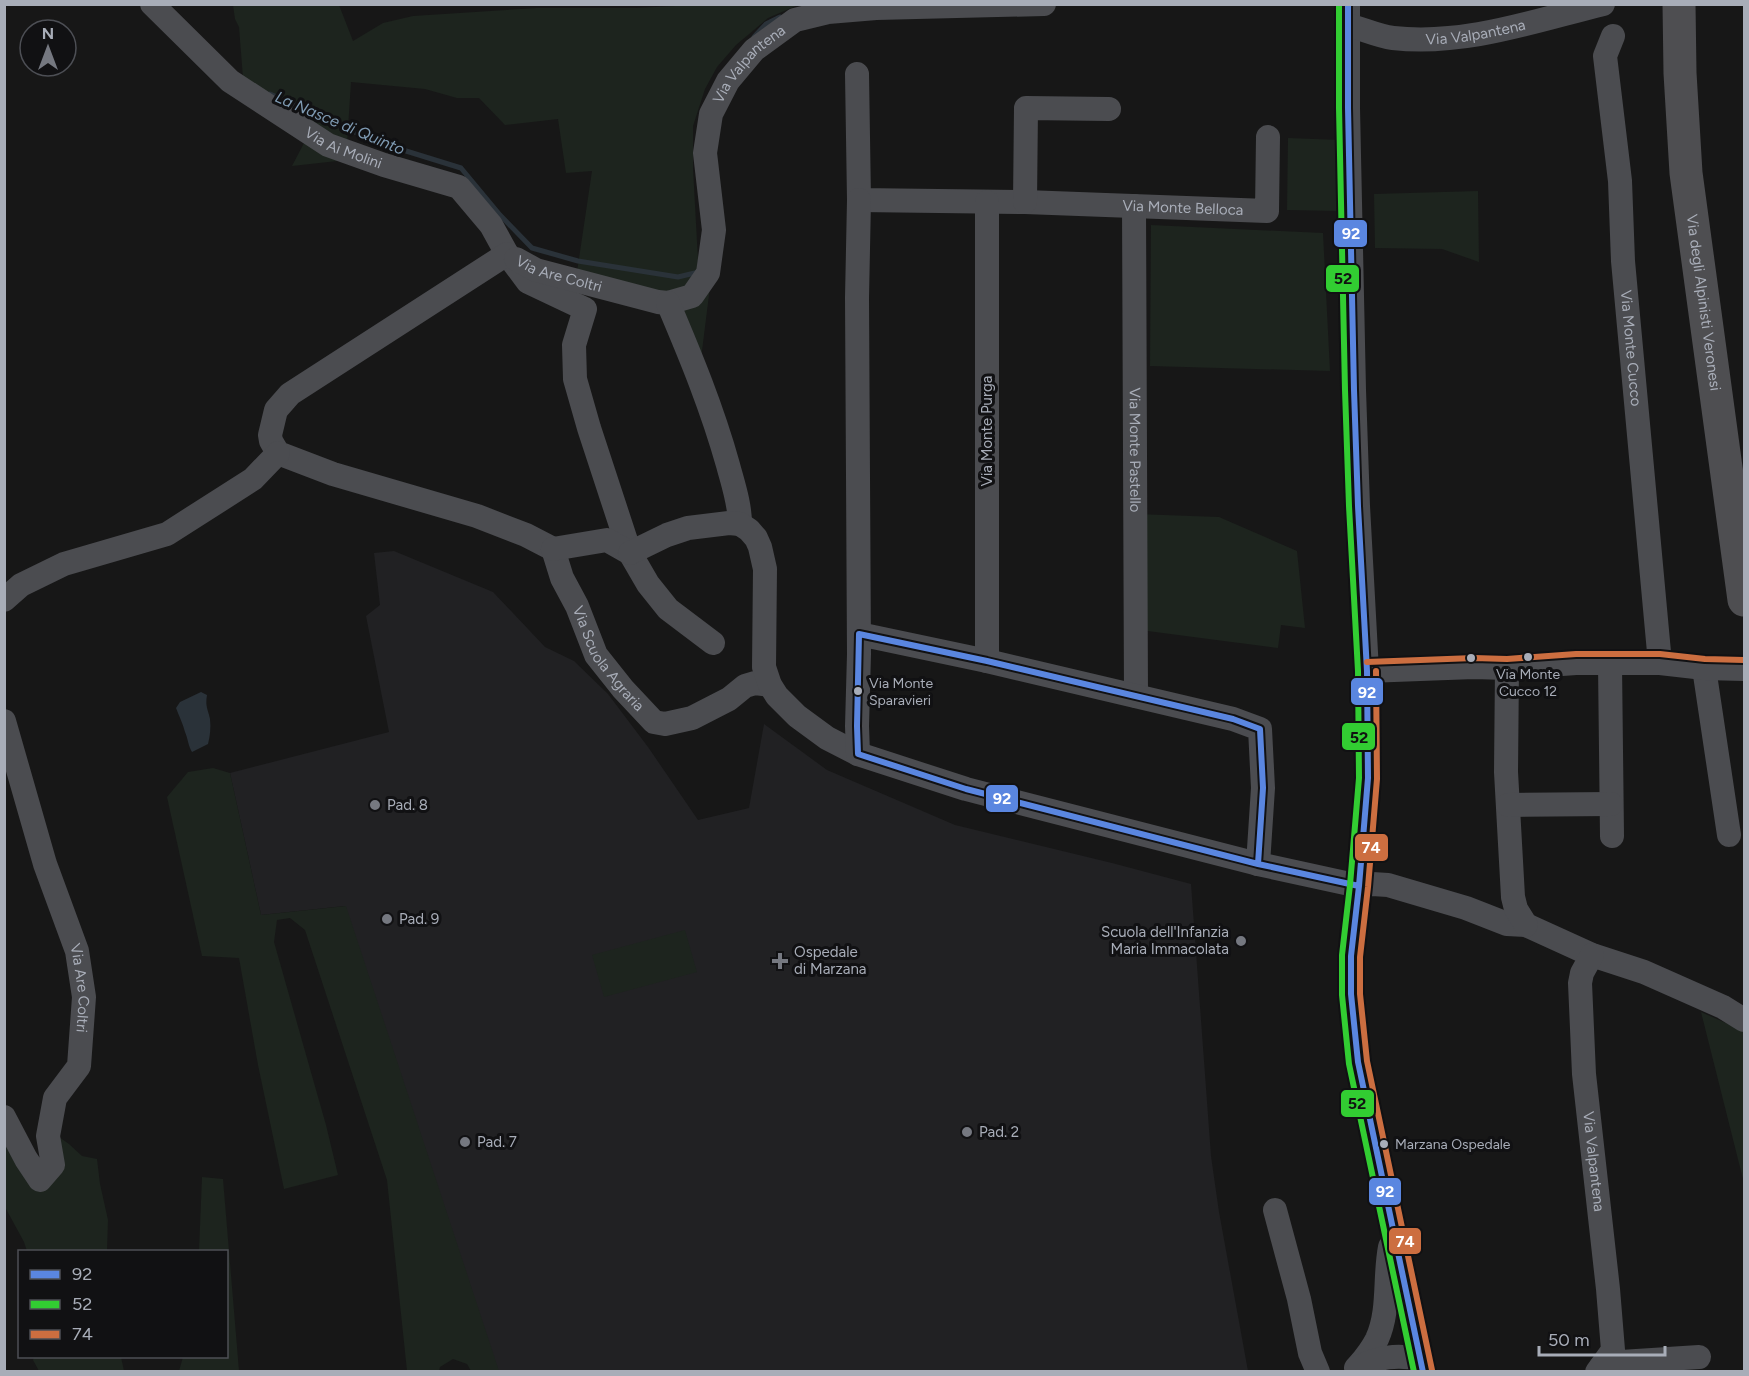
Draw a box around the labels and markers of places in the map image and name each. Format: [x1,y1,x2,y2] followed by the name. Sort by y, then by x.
[1522,651,1534,663] marker: Via Monte Cucco 12
[1465,652,1477,664] unlabelled marker
[1496,666,1560,700] place label: Via Monte Cucco 12
[869,675,934,709] place label: Via Monte Sparavieri
[852,685,864,697] marker: Via Monte Sparavieri
[387,796,428,814] place label: Pad. 8
[368,798,382,812] marker: Pad. 8
[399,910,439,928] place label: Pad. 9
[380,912,394,926] marker: Pad. 9
[1101,923,1229,958] place label: Scuola dell'Infanzia Maria Immacolata
[1234,934,1248,948] marker: Scuola dell'Infanzia Maria Immacolata
[794,943,866,978] place label: Ospedale di Marzana
[771,952,789,970] marker: Ospedale di Marzana
[979,1123,1019,1141] place label: Pad. 2
[960,1125,974,1139] marker: Pad. 2
[477,1133,517,1151] place label: Pad. 7
[458,1135,472,1149] marker: Pad. 7
[1395,1136,1511,1153] place label: Marzana Ospedale
[1378,1138,1390,1150] marker: Marzana Ospedale

